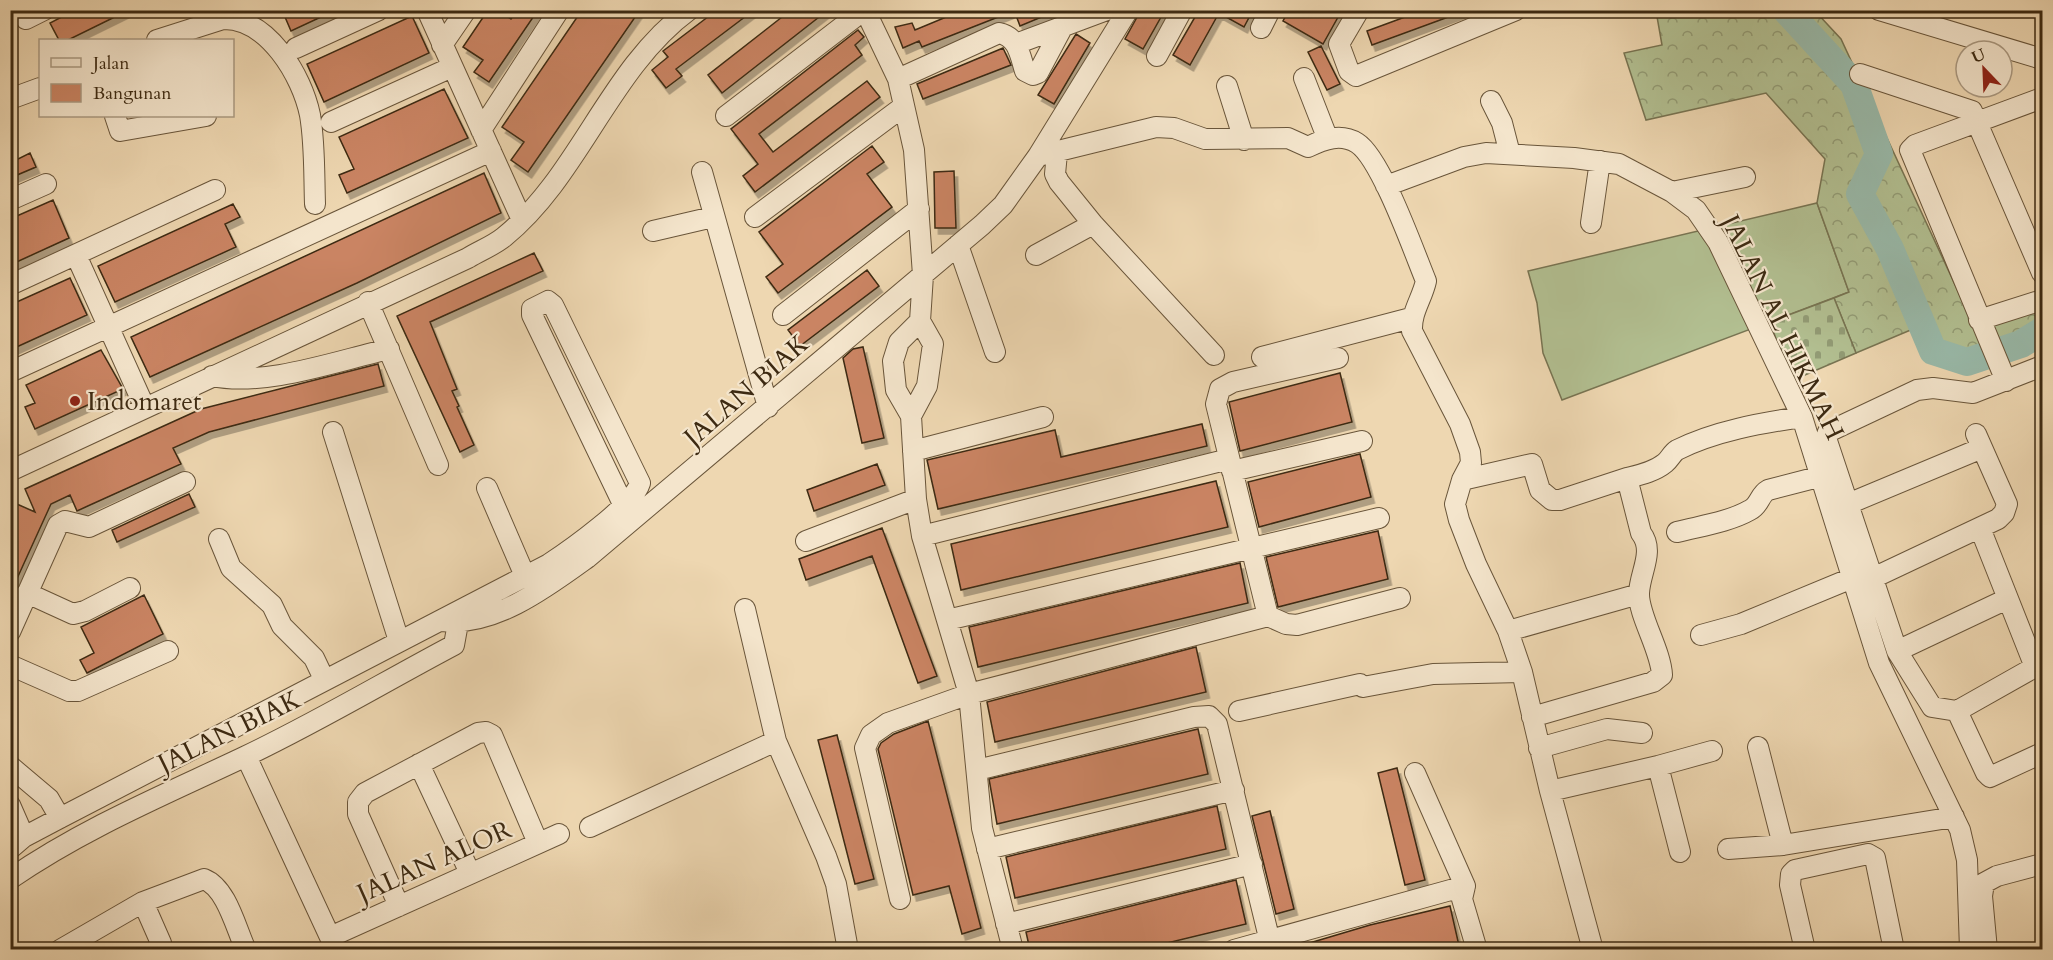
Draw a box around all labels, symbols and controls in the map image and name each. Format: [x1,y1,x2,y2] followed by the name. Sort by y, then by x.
[39,39,234,117] legend
[1954,39,2014,99] north arrow
[1968,43,1989,69] text: U
[90,51,130,76] text: Jalan
[93,81,172,106] text: Bangunan
[1711,205,1852,446] street label: JALAN AL HIKMAH
[673,326,817,457] street label: JALAN BIAK
[87,384,201,419] place label: Indomaret
[68,394,82,408] marker: Indomaret
[148,681,307,783] street label: JALAN BIAK
[348,812,517,913] street label: JALAN ALOR

